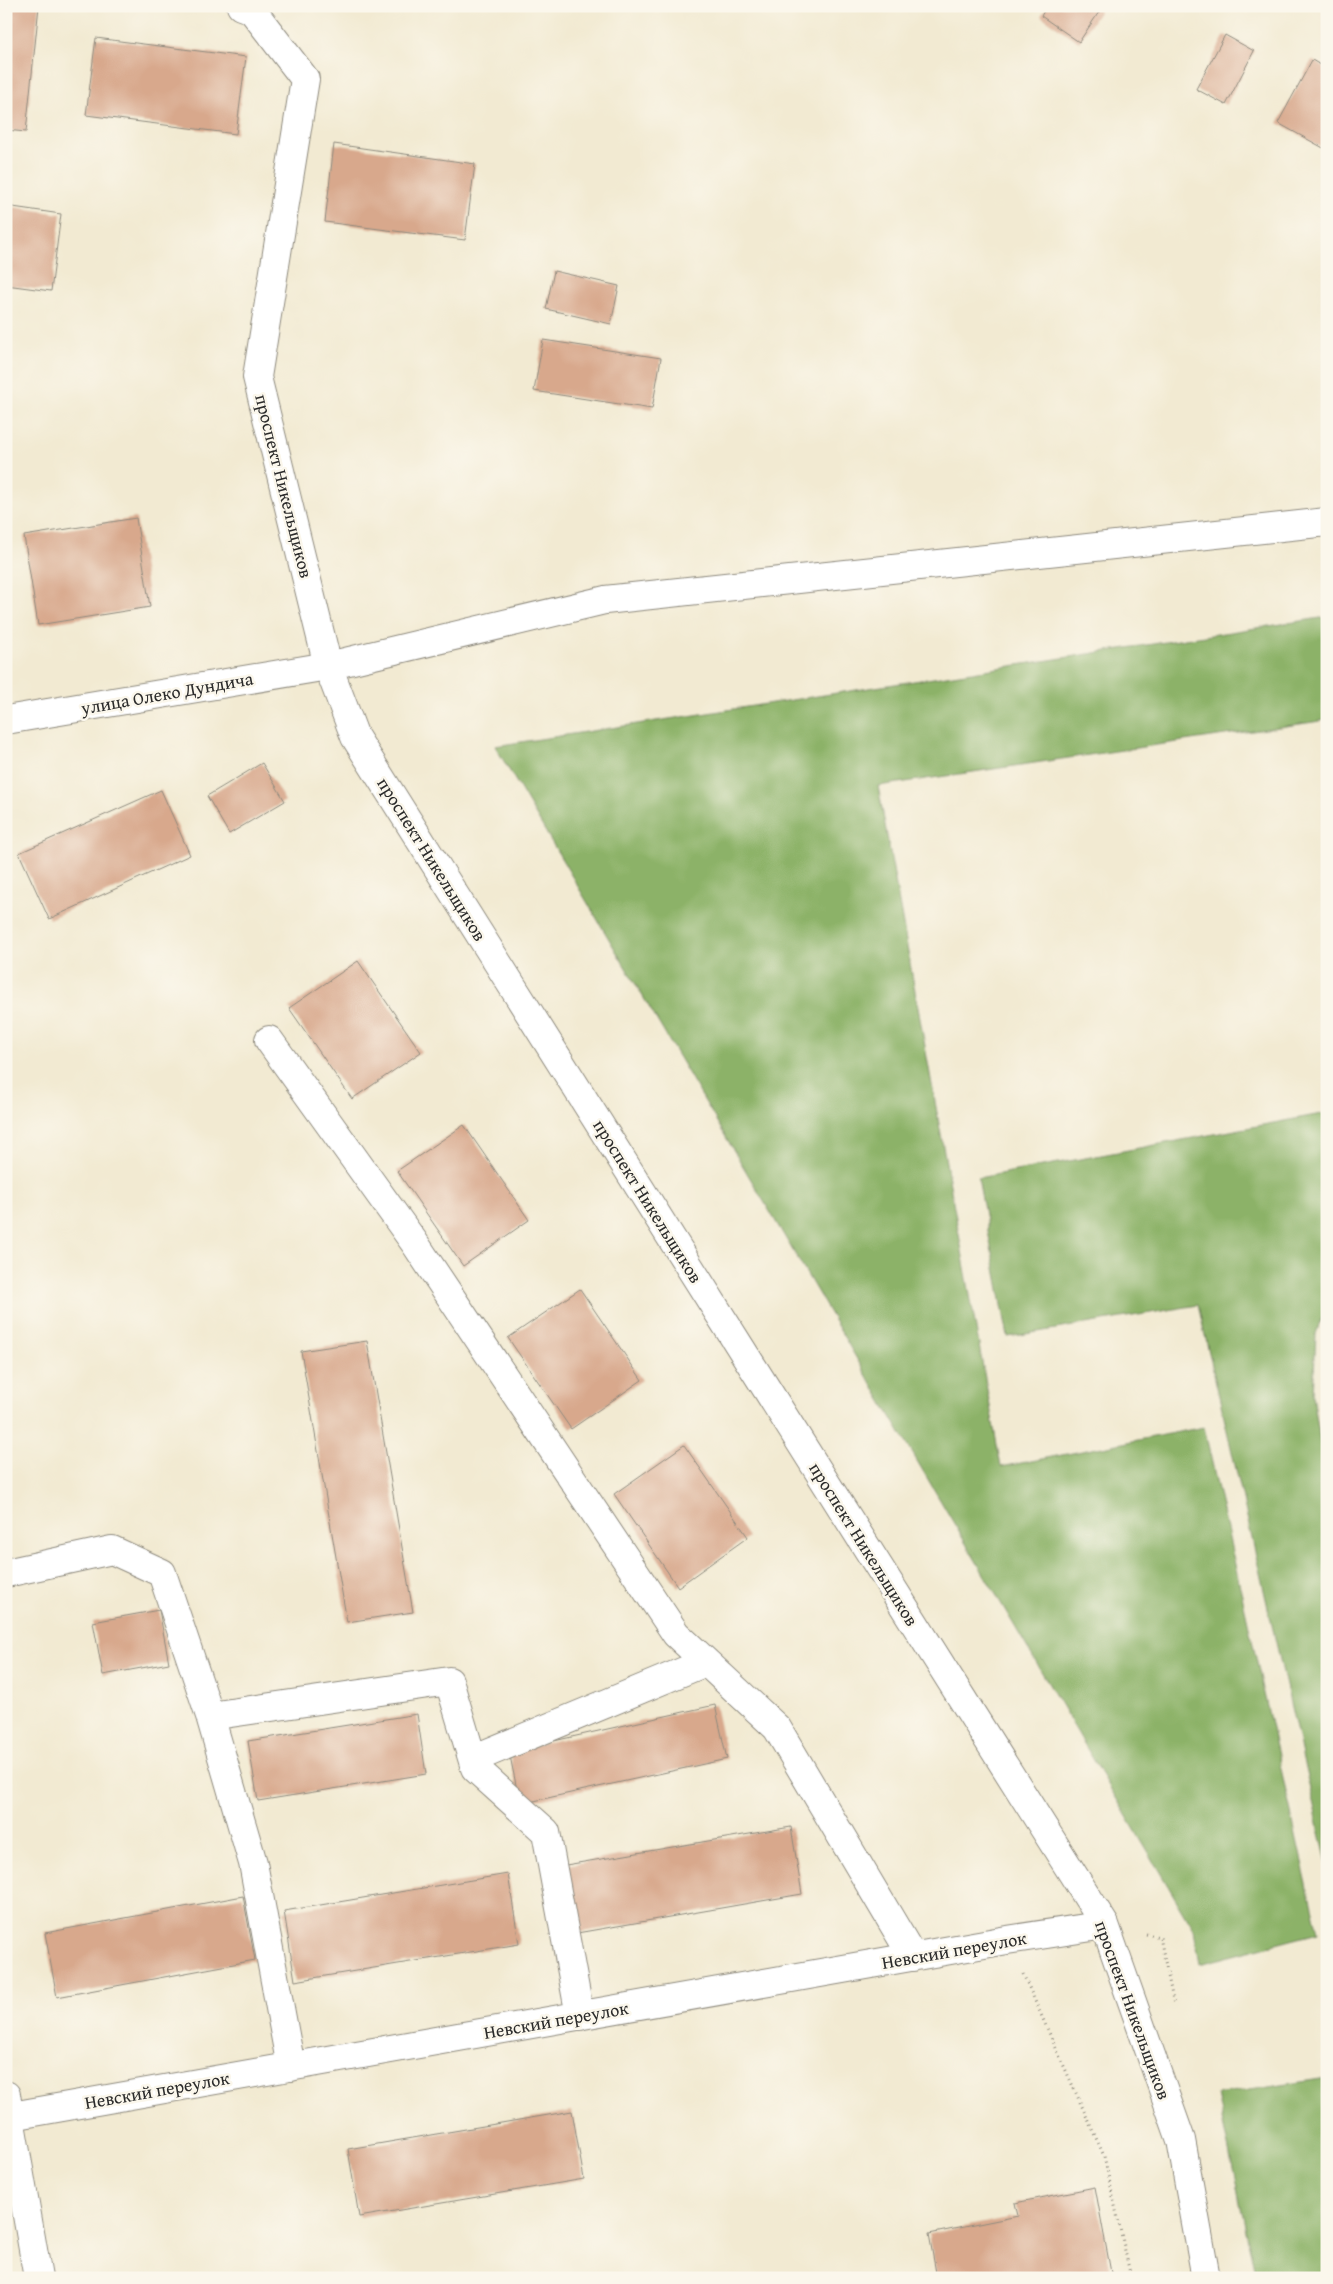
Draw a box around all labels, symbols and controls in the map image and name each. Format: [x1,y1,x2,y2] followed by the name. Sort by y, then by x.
[248,391,320,581] street label: проспект Никельщиков
[78,665,256,722] street label: улица Олеко Дундича
[371,772,494,946] street label: проспект Никельщиков
[587,1114,710,1288] street label: проспект Никельщиков
[803,1457,926,1631] street label: проспект Никельщиков
[1088,1917,1178,2103] street label: проспект Никельщиков
[880,1924,1029,1976] street label: Невский переулок
[482,1994,631,2046] street label: Невский переулок
[83,2064,232,2116] street label: Невский переулок

